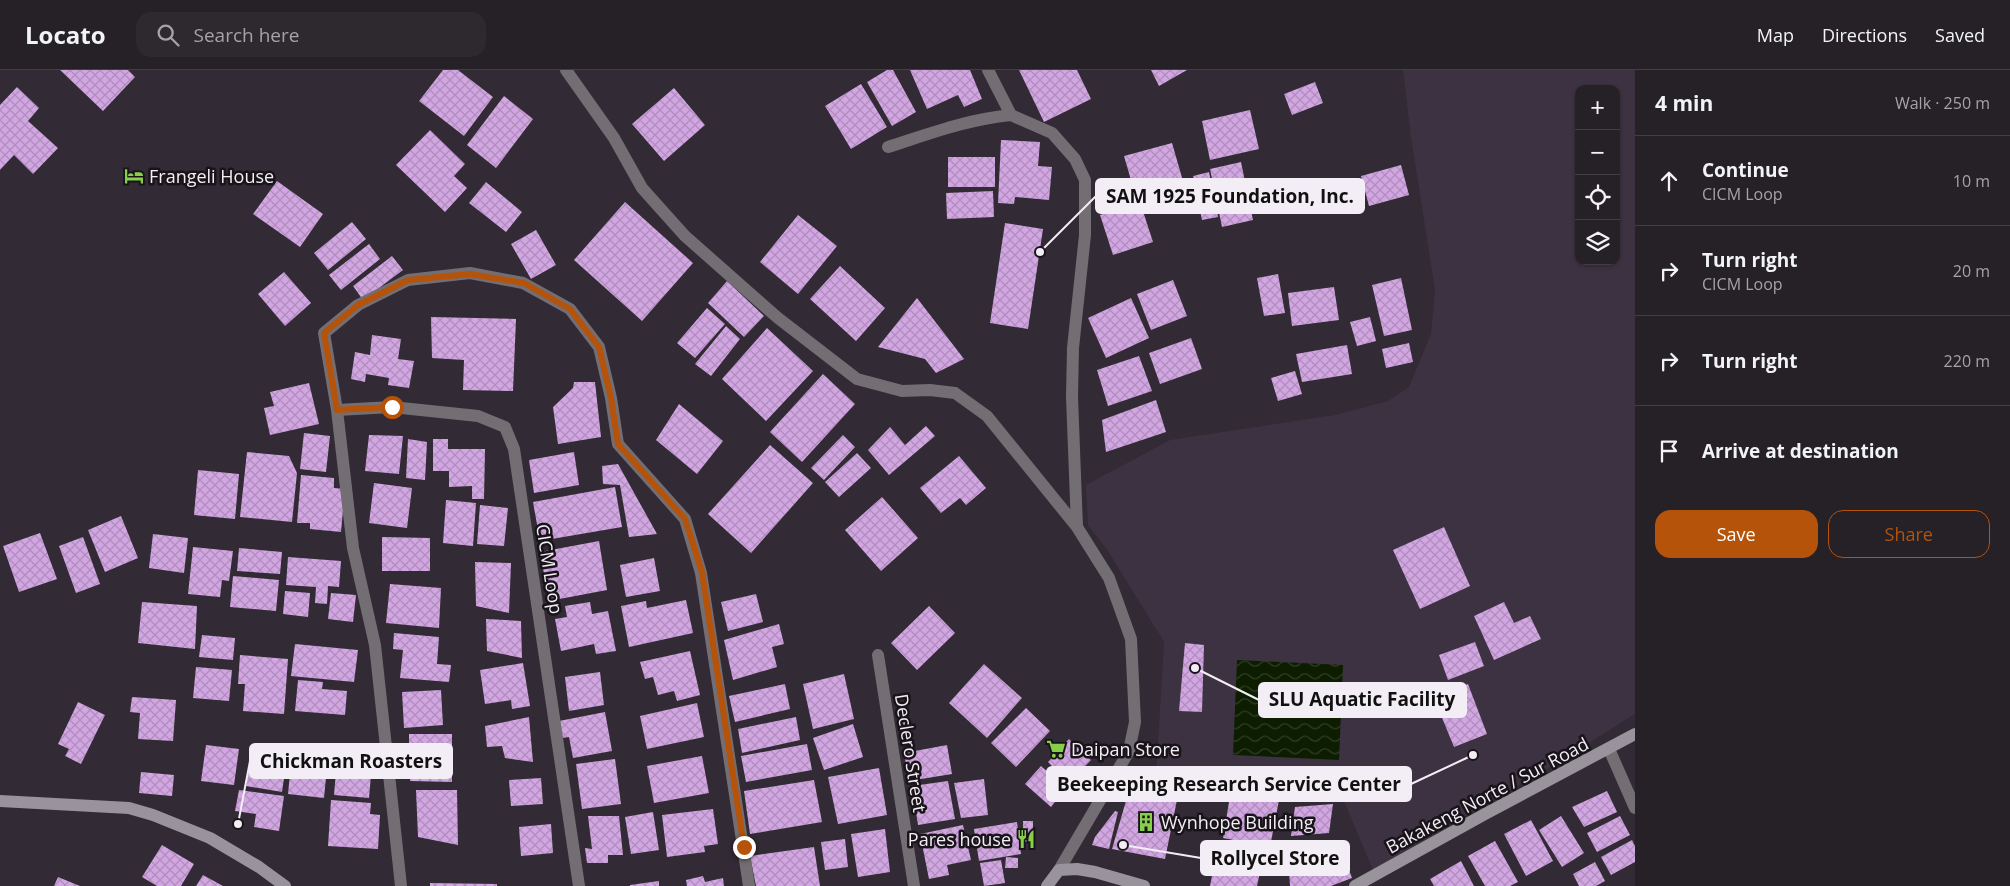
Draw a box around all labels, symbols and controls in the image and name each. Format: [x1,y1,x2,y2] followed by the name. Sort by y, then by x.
[136,12,486,57] search box
[25,18,106,51] text: Locato
[154,21,182,49] icon: search
[194,22,299,48] text: Search here
[1757,23,1794,47] text: Map
[1822,23,1907,47] text: Directions
[1935,23,1985,47] text: Saved
[1575,85,1620,265] map controls
[1575,85,1620,130] button: +
[1655,89,1713,117] text: 4 min
[1895,92,1990,114] text: Walk · 250 m
[1575,130,1620,175] button: −
[1702,157,1789,183] text: Continue
[149,164,274,188] place label: Frangeli House
[123,165,145,187] hotel icon: Frangeli House
[1655,167,1683,195] icon: ahead
[1953,170,1990,192] text: 10 m
[1575,175,1620,220] button: locate
[1096,179,1364,213] callout: SAM 1925 Foundation, Inc.
[1106,183,1354,209] text: SAM 1925 Foundation, Inc.
[1702,183,1783,205] text: CICM Loop
[1575,220,1620,265] button: layers
[1702,247,1797,273] text: Turn right
[1655,257,1683,285] icon: right
[1953,260,1990,282] text: 20 m
[1702,273,1783,295] text: CICM Loop
[1655,347,1683,375] icon: right
[1702,348,1797,374] text: Turn right
[1944,350,1990,372] text: 220 m
[381,396,404,419] route start
[1655,437,1683,465] icon: arrive
[1702,438,1899,464] text: Arrive at destination
[1655,510,1818,558] button: Save
[1828,510,1990,558] button: Share
[531,522,569,616] street label: CICM Loop
[1259,683,1466,717] callout: SLU Aquatic Facility
[1269,686,1455,712] text: SLU Aquatic Facility
[890,692,932,814] street label: Declero Street
[1381,731,1593,859] street label: Bakakeng Norte / Sur Road
[1071,737,1180,761] place label: Daipan Store
[1045,738,1067,760] supermarket icon: Daipan Store
[250,744,452,778] callout: Chickman Roasters
[260,748,442,774] text: Chickman Roasters
[1047,767,1411,801] callout: Beekeeping Research Service Center
[1057,771,1401,797] text: Beekeeping Research Service Center
[1161,810,1314,834] place label: Wynhope Building
[1135,811,1157,833] building icon: Wynhope Building
[908,827,1011,851] place label: Pares house
[1015,828,1037,850] restaurant icon: Pares house
[733,836,756,859] route end
[1201,841,1349,875] callout: Rollycel Store
[1211,845,1339,871] text: Rollycel Store

